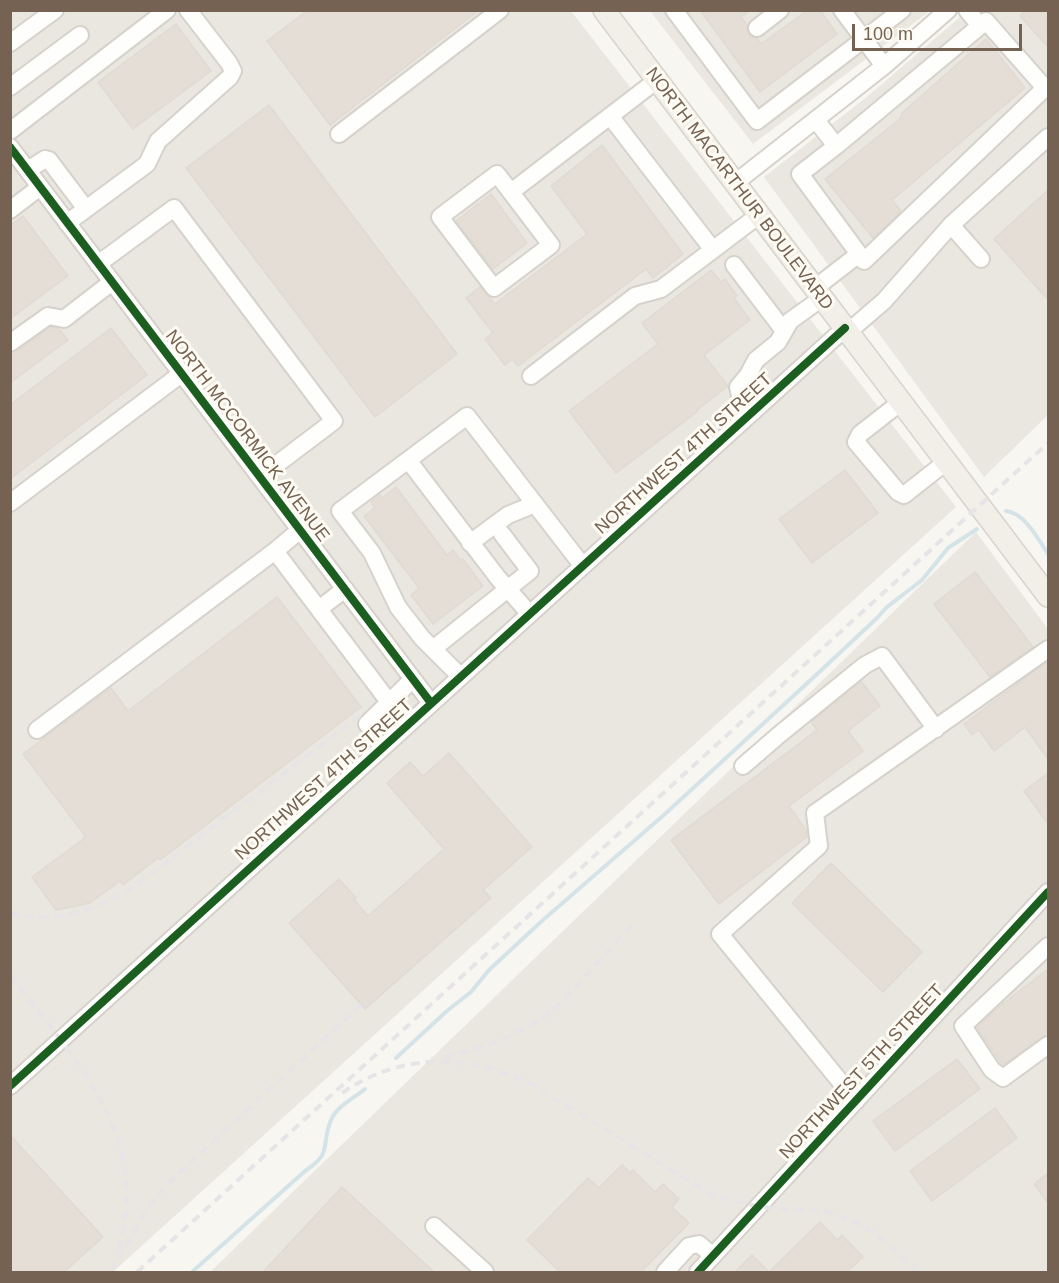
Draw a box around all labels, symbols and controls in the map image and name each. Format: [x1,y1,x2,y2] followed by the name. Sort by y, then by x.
[855,12,1024,50] scale bar
[863,24,913,44] text: 100 m
[641,63,837,315] street label: NORTH MACARTHUR BOULEVARD
[160,326,334,546] street label: NORTH MCCORMICK AVENUE
[591,369,777,539] street label: NORTHWEST 4TH STREET
[231,695,417,865] street label: NORTHWEST 4TH STREET
[775,980,949,1164] street label: NORTHWEST 5TH STREET

